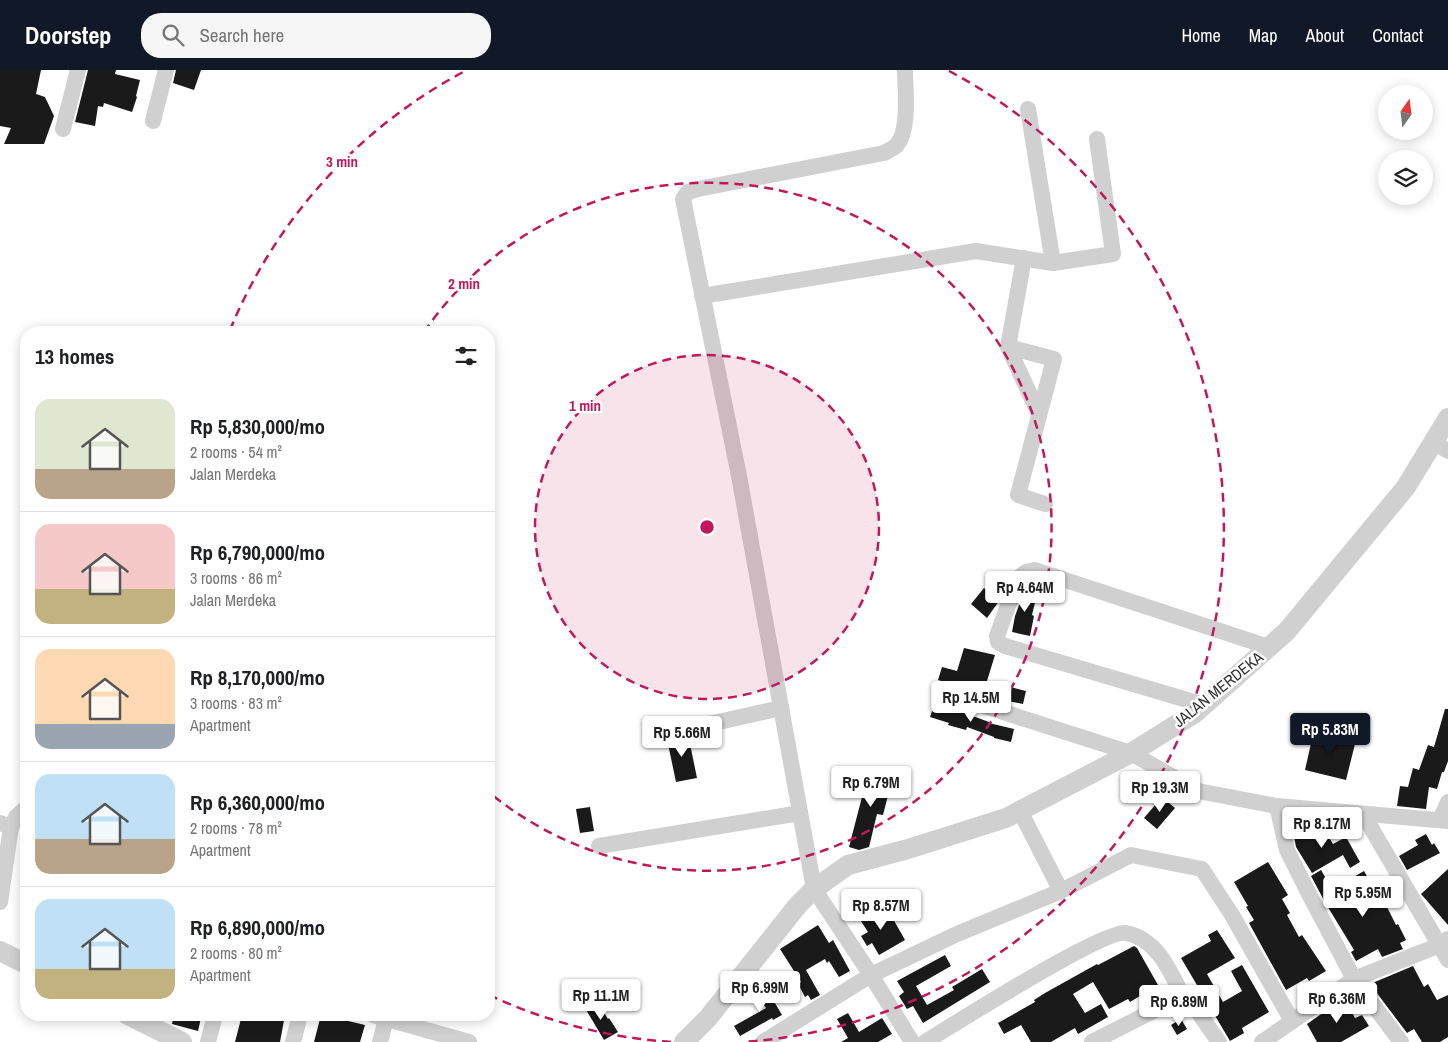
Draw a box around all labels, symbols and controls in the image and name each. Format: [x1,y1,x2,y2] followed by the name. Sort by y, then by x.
[141,13,491,58] search box
[25,19,111,51] text: Doorstep
[159,21,187,49] icon: search
[199,22,284,48] text: Search here
[1181,23,1221,48] text: Home
[1249,23,1278,48] text: Map
[1306,23,1344,48] text: About
[1372,23,1423,48] text: Contact
[1378,85,1432,140] north arrow
[1378,85,1433,205] map controls
[1378,150,1433,205] button: layers
[326,151,358,172] text: 3 min
[448,273,480,294] text: 2 min
[35,342,114,371] text: 13 homes
[452,342,480,370] icon: filters
[569,395,601,416] text: 1 min
[190,412,325,441] text: Rp 5,830,000/mo
[75,419,135,479] icon: home
[190,441,282,463] text: 2 rooms · 54 m²
[190,463,276,485] text: Jalan Merdeka
[698,518,716,536] centre of rings
[190,538,325,567] text: Rp 6,790,000/mo
[75,544,135,604] icon: home
[190,567,282,589] text: 3 rooms · 86 m²
[973,570,1077,613] pin: Rp 4.64M
[996,576,1054,598] text: Rp 4.64M
[190,589,276,611] text: Jalan Merdeka
[1169,646,1268,732] street label: JALAN MERDEKA
[190,663,325,692] text: Rp 8,170,000/mo
[75,669,135,729] icon: home
[919,680,1023,723] pin: Rp 14.5M
[942,686,1000,708] text: Rp 14.5M
[190,692,282,714] text: 3 rooms · 83 m²
[1278,712,1382,755] pin: Rp 5.83M
[190,714,251,736] text: Apartment
[630,716,734,758] pin: Rp 5.66M
[1301,718,1359,740] text: Rp 5.83M
[653,721,711,743] text: Rp 5.66M
[819,766,923,808] pin: Rp 6.79M
[1108,770,1212,813] pin: Rp 19.3M
[842,771,900,793] text: Rp 6.79M
[1131,776,1189,798] text: Rp 19.3M
[190,788,325,817] text: Rp 6,360,000/mo
[75,794,135,854] icon: home
[1270,806,1374,849] pin: Rp 8.17M
[1293,812,1351,834] text: Rp 8.17M
[190,817,282,839] text: 2 rooms · 78 m²
[190,839,251,861] text: Apartment
[1311,876,1415,918] pin: Rp 5.95M
[1334,881,1392,903] text: Rp 5.95M
[829,888,933,931] pin: Rp 8.57M
[852,894,910,916] text: Rp 8.57M
[190,913,325,942] text: Rp 6,890,000/mo
[75,919,135,979] icon: home
[190,942,282,964] text: 2 rooms · 80 m²
[190,964,251,986] text: Apartment
[708,970,812,1013] pin: Rp 6.99M
[731,976,789,998] text: Rp 6.99M
[549,978,653,1021] pin: Rp 11.1M
[1285,982,1389,1024] pin: Rp 6.36M
[573,984,629,1006] text: Rp 11.1M
[1127,984,1231,1027] pin: Rp 6.89M
[1308,987,1366,1009] text: Rp 6.36M
[1150,990,1208,1012] text: Rp 6.89M

